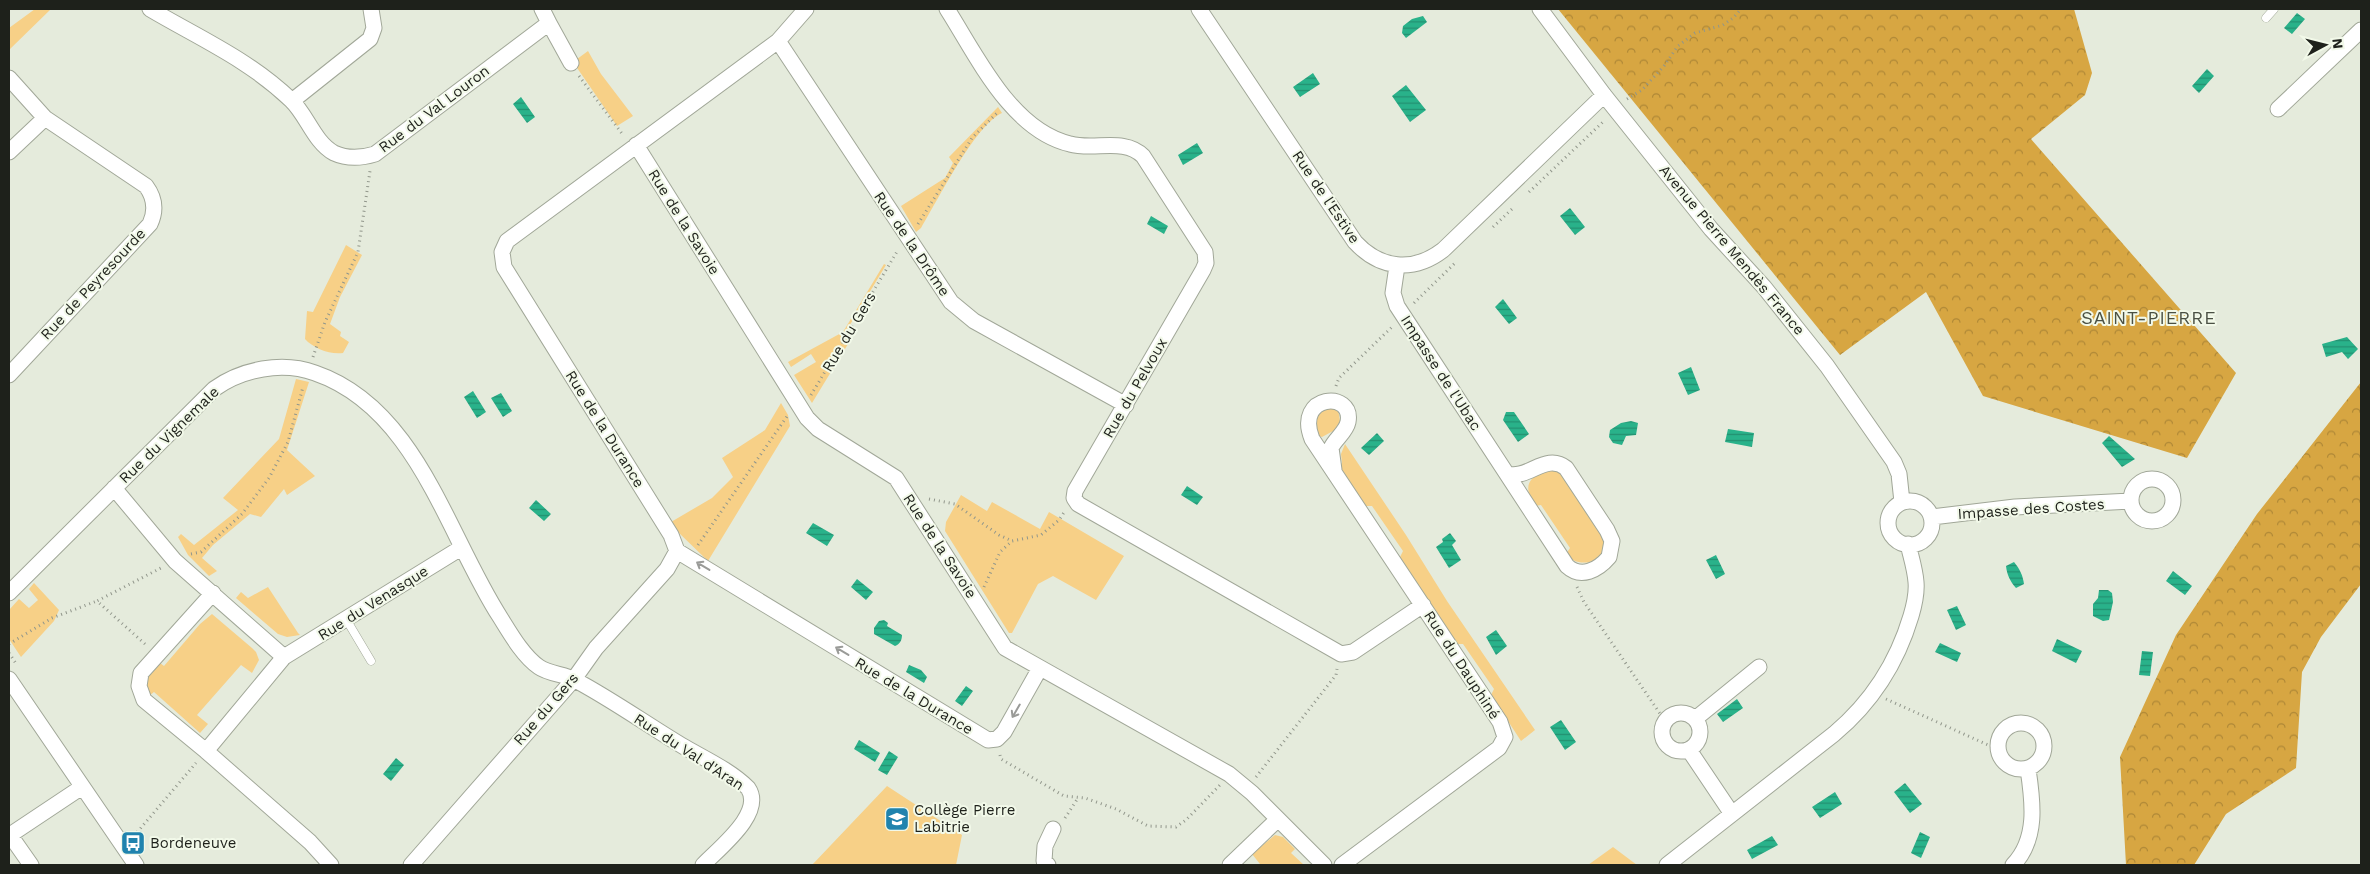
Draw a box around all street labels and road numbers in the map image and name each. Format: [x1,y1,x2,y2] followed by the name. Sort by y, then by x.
[375,62,493,156] street label: Rue du Val Louron
[1288,147,1364,247] street label: Rue de l'Estive
[1655,161,1809,339] street label: Avenue Pierre Mendès France
[644,166,724,278] street label: Rue de la Savoie
[870,188,954,300] street label: Rue de la Drôme
[37,225,149,343] street label: Rue de Peyresourde
[818,289,880,375] street label: Rue du Gers
[1397,312,1485,434] street label: Impasse de l'Ubac
[1099,335,1171,441] street label: Rue du Pelvoux
[562,367,648,491] street label: Rue de la Durance
[115,383,223,487] street label: Rue du Vignemale
[899,490,981,602] street label: Rue de la Savoie
[1957,495,2105,523] street label: Impasse des Costes
[314,562,432,644] street label: Rue du Venasque
[1420,607,1504,723] street label: Rue du Dauphiné
[852,654,976,738] street label: Rue de la Durance
[510,669,582,749] street label: Rue du Gers
[631,710,747,794] street label: Rue du Val d'Aran

